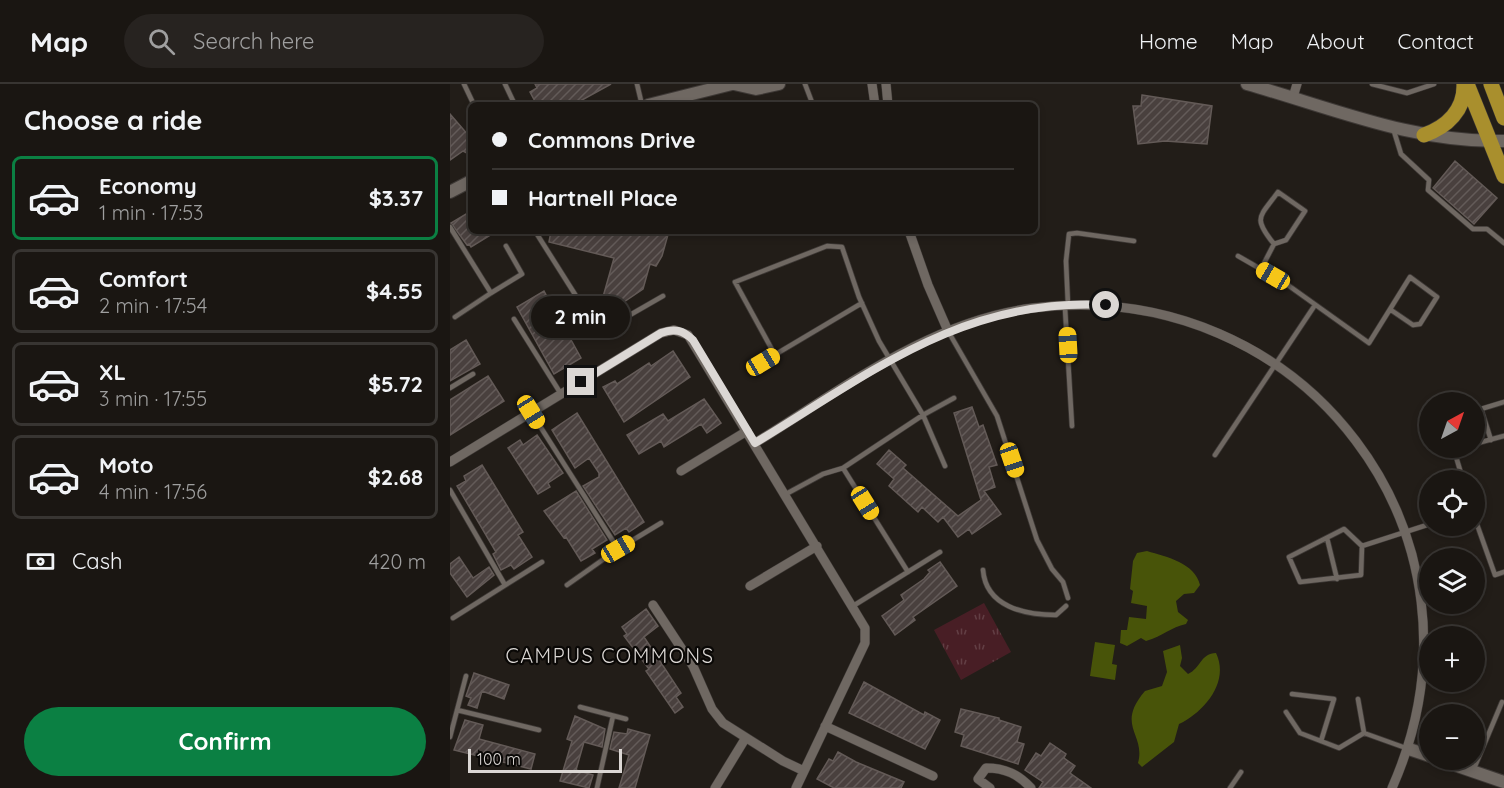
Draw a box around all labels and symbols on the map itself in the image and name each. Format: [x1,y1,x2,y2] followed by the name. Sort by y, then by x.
[1253,259,1293,293] car
[1092,291,1119,318] route start
[532,295,630,337] callout: 2 min
[1058,327,1078,363] car
[743,345,783,379] car
[567,368,594,395] route end
[514,392,548,432] car
[1419,392,1485,458] north arrow
[998,440,1026,480] car
[848,483,882,523] car
[598,532,638,566] car
[506,643,714,668] district label: CAMPUS COMMONS
[468,746,622,774] scale bar

